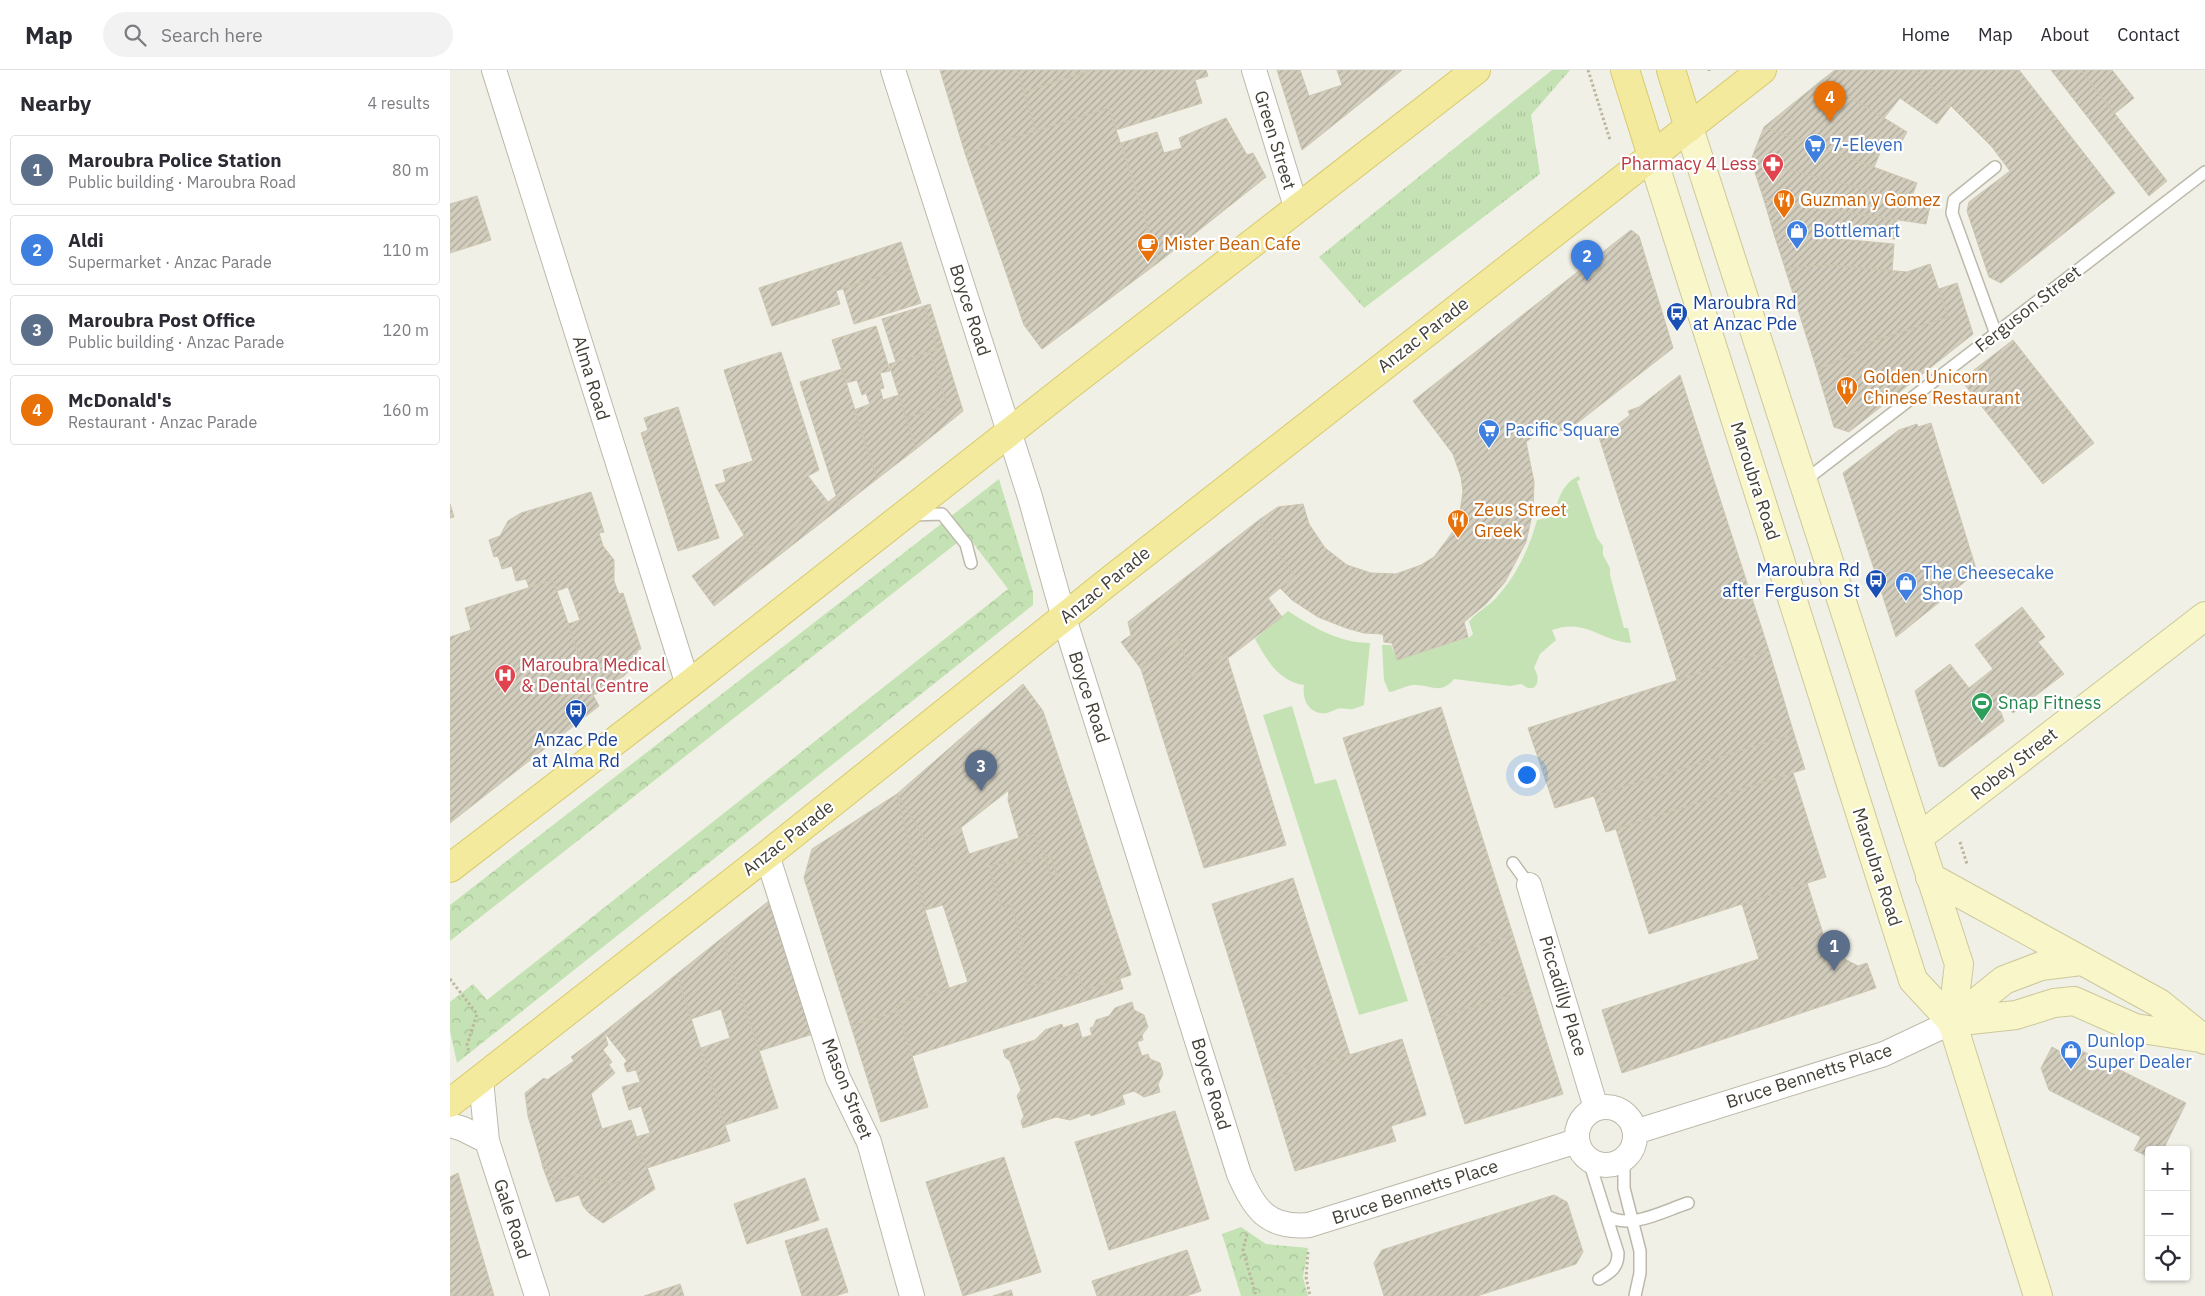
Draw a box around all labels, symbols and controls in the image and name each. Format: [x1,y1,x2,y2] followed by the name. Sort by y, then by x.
[103,12,453,57] search box
[25,19,73,51] text: Map
[121,21,149,49] icon: search
[161,23,263,47] text: Search here
[1902,23,1950,46] text: Home
[1978,23,2013,46] text: Map
[2041,23,2089,46] text: About
[2117,23,2180,46] text: Contact
[1814,81,1846,122] pin: 4
[1249,87,1301,192] street label: Green Street
[20,89,91,117] text: Nearby
[367,93,430,113] text: 4 results
[1803,133,1827,164] supermarket icon: 7-Eleven
[1831,133,1903,156] place label: 7-Eleven
[68,148,282,172] text: Maroubra Police Station
[1621,152,1757,175] place label: Pharmacy 4 Less
[1761,152,1785,183] pharmacy icon: Pharmacy 4 Less
[32,160,42,180] text: 1
[392,160,429,180] text: 80 m
[68,172,296,192] text: Public building · Maroubra Road
[1772,188,1796,219] restaurant icon: Guzman y Gomez
[1800,188,1941,211] place label: Guzman y Gomez
[1785,219,1809,250] shop icon: Bottlemart
[1813,219,1900,242] place label: Bottlemart
[68,228,104,252] text: Aldi
[1136,232,1160,263] cafe icon: Mister Bean Cafe
[1164,232,1301,255] place label: Mister Bean Cafe
[32,240,42,260] text: 2
[382,240,429,260] text: 110 m
[1571,240,1603,281] pin: 2
[68,252,272,272] text: Supermarket · Anzac Parade
[1970,260,2085,357] street label: Ferguson Street
[945,261,996,359] street label: Boyce Road
[1693,291,1797,335] place label: Maroubra Rd at Anzac Pde
[1372,292,1473,377] street label: Anzac Parade
[1665,301,1689,332] bus stop icon: Maroubra Rd at Anzac Pde
[68,308,255,332] text: Maroubra Post Office
[32,320,42,340] text: 3
[382,320,429,340] text: 120 m
[68,332,284,352] text: Public building · Anzac Parade
[568,333,615,423] street label: Alma Road
[1863,365,2021,409] place label: Golden Unicorn Chinese Restaurant
[1835,375,1859,406] restaurant icon: Golden Unicorn Chinese Restaurant
[68,388,171,412] text: McDonald's
[32,400,42,420] text: 4
[382,400,429,420] text: 160 m
[68,412,257,432] text: Restaurant · Anzac Parade
[1477,418,1501,449] supermarket icon: Pacific Square
[1505,418,1620,441] place label: Pacific Square
[1725,419,1785,543] street label: Maroubra Road
[1474,498,1567,542] place label: Zeus Street Greek
[1446,508,1470,539] restaurant icon: Zeus Street Greek
[1055,541,1155,628] street label: Anzac Parade
[1722,558,1860,602] place label: Maroubra Rd after Ferguson St
[1922,561,2054,605] place label: The Cheesecake Shop
[1864,568,1888,599] bus stop icon: Maroubra Rd after Ferguson St
[1894,571,1918,602] shop icon: The Cheesecake Shop
[1064,648,1115,746] street label: Boyce Road
[521,653,666,697] place label: Maroubra Medical & Dental Centre
[493,663,517,694] hospital icon: Maroubra Medical & Dental Centre
[1970,691,1994,722] sports icon: Snap Fitness
[1998,691,2101,714] place label: Snap Fitness
[564,698,588,729] bus stop icon: Anzac Pde at Alma Rd
[1966,722,2062,805] street label: Robey Street
[532,728,620,772] place label: Anzac Pde at Alma Rd
[965,750,997,791] pin: 3
[1514,762,1540,788] your location
[737,795,838,880] street label: Anzac Parade
[1847,805,1907,929] street label: Maroubra Road
[1818,930,1850,971] pin: 1
[1534,933,1593,1059] street label: Piccadilly Place
[2087,1029,2192,1073] place label: Dunlop Super Dealer
[817,1035,878,1143] street label: Mason Street
[1187,1035,1236,1133] street label: Boyce Road
[1723,1038,1895,1113] street label: Bruce Bennetts Place
[2059,1039,2083,1070] shop icon: Dunlop Super Dealer
[2145,1146,2190,1281] map controls
[2145,1146,2190,1191] button: +
[1329,1154,1501,1229] street label: Bruce Bennetts Place
[489,1176,536,1262] street label: Gale Road
[2145,1191,2190,1236] button: −
[2145,1236,2190,1281] button: locate

